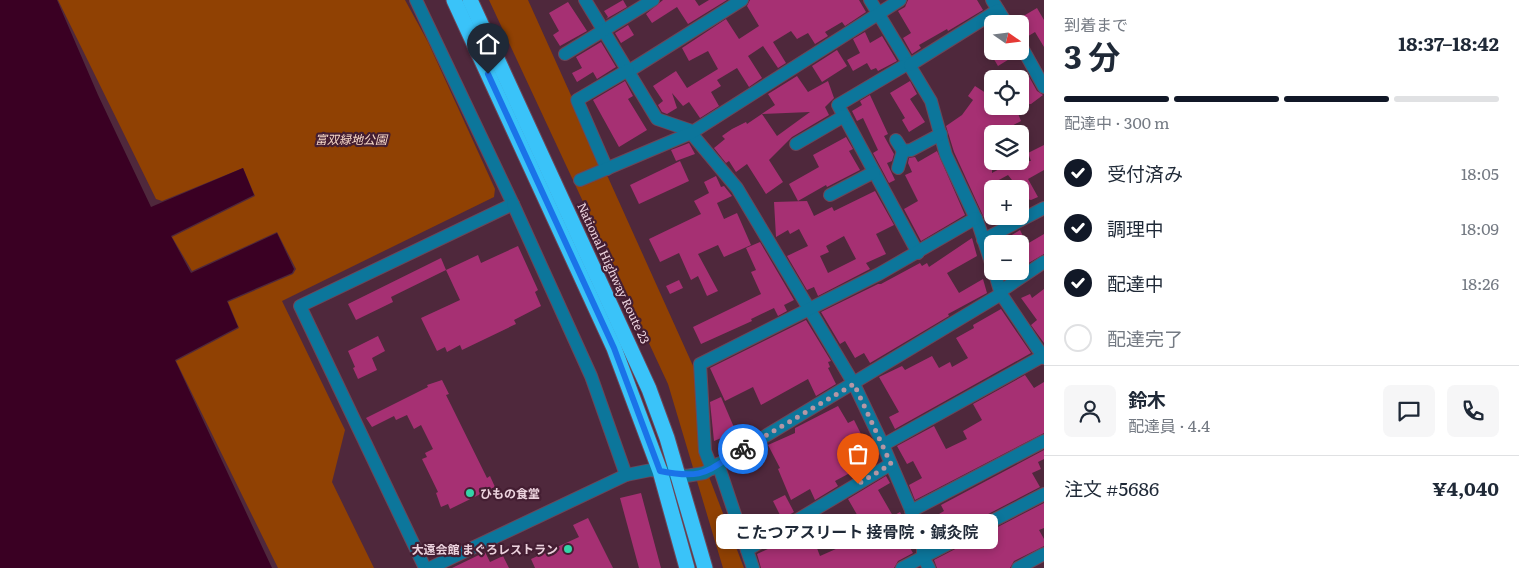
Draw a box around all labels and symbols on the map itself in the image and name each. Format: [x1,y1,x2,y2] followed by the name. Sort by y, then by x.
[984,15,1029,60] north arrow
[467,23,509,74] pin
[315,130,389,148] park label: 富双緑地公園
[573,199,655,347] street label: National Highway Route 23
[718,424,768,474] courier
[837,433,879,484] pin
[480,484,540,502] place label: ひもの食堂
[464,487,476,499] marker: ひもの食堂
[717,514,999,549] callout: こたつアスリート 接骨院・鍼灸院
[412,540,558,558] place label: 大遠会館 まぐろレストラン
[562,543,574,555] marker: 大遠会館 まぐろレストラン

